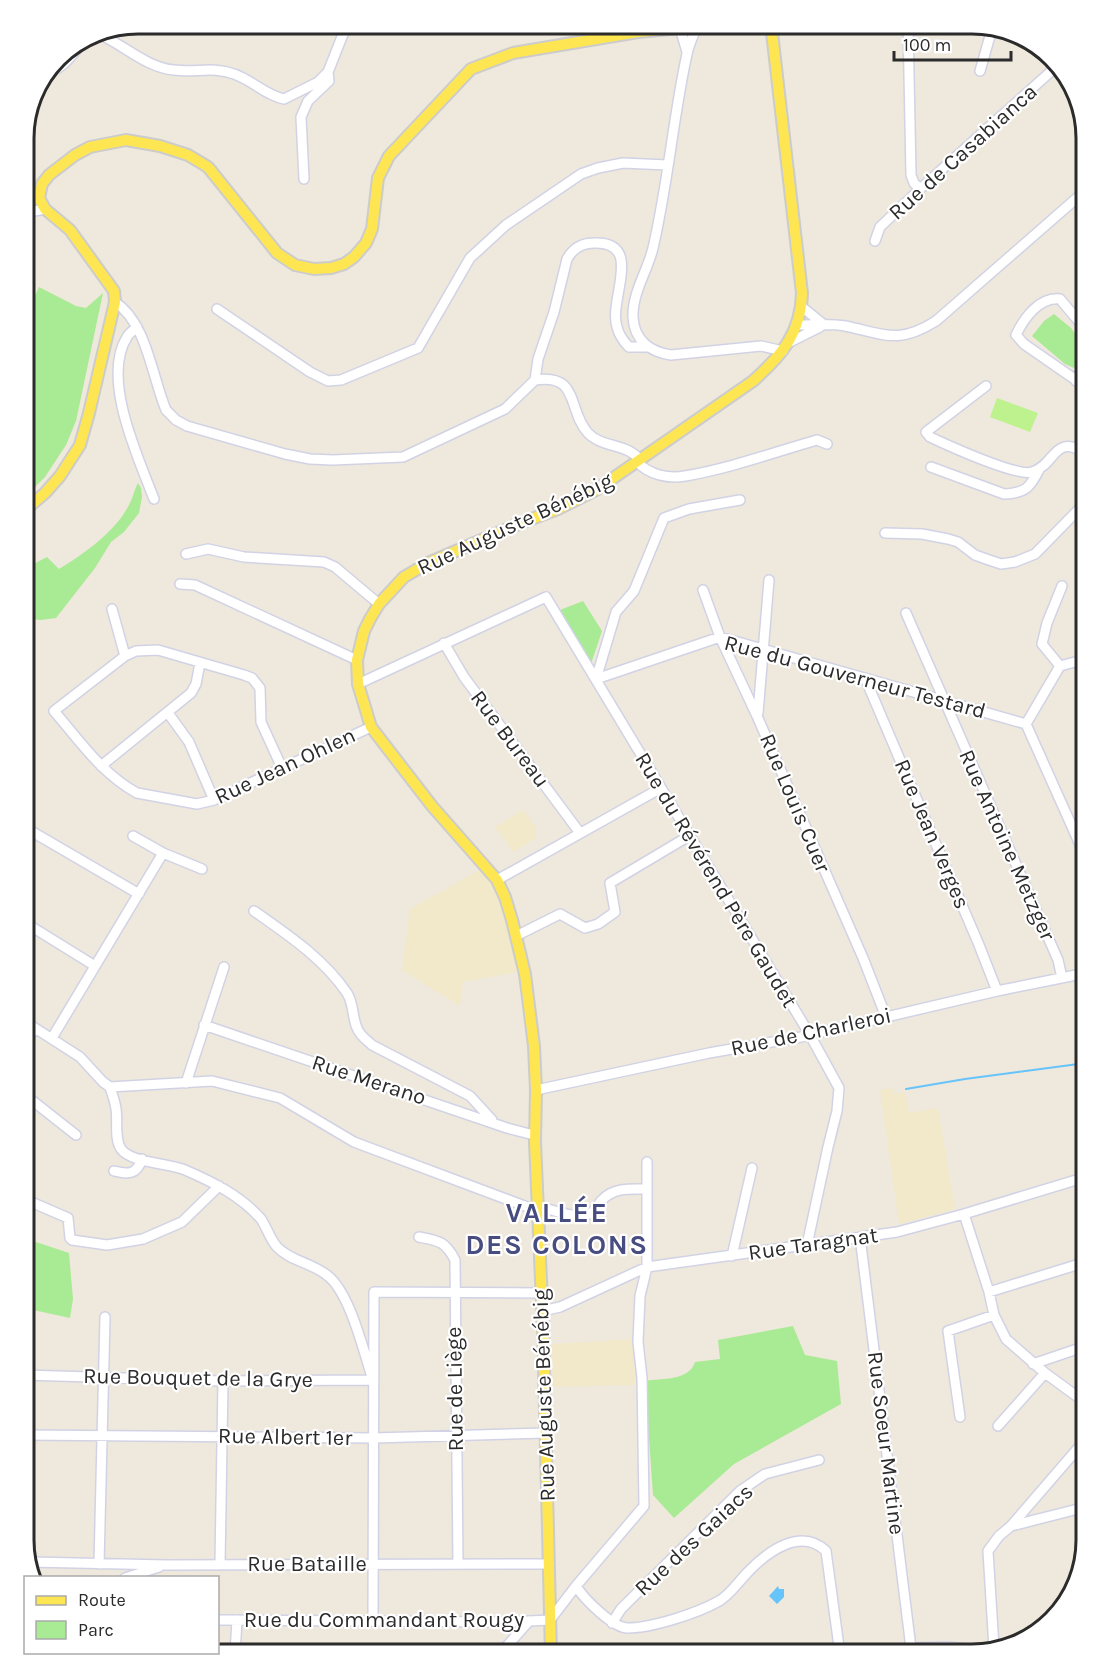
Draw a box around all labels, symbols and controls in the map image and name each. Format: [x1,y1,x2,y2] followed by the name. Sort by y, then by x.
[894,24,1011,62] scale bar
[903,34,951,56] text: 100 m
[883,79,1043,225] street label: Rue de Casabianca
[413,467,618,581] street label: Rue Auguste Bénébig
[722,630,988,724] street label: Rue du Gouverneur Testard
[465,685,555,793] street label: Rue Bureau
[210,722,360,810] street label: Rue Jean Ohlen
[754,730,836,876] street label: Rue Louis Cuer
[953,746,1061,945] street label: Rue Antoine Metzger
[629,748,803,1012] street label: Rue du Révérend Père Gaudet
[889,755,975,913] street label: Rue Jean Verges
[728,1002,894,1062] street label: Rue de Charleroi
[309,1049,429,1111] street label: Rue Merano
[465,1195,649,1261] district label: VALLÉE DES COLONS
[746,1222,880,1266] street label: Rue Taragnat
[527,1288,561,1502] street label: Rue Auguste Bénébig
[441,1326,469,1452] street label: Rue de Liège
[862,1350,910,1536] street label: Rue Soeur Martine
[83,1363,313,1393] street label: Rue Bouquet de la Grye
[218,1423,352,1451] street label: Rue Albert 1er
[629,1479,759,1601] street label: Rue des Gaiacs
[247,1551,367,1577] street label: Rue Bataille
[24,1576,219,1654] legend
[78,1589,126,1611] text: Route
[244,1607,524,1633] street label: Rue du Commandant Rougy
[78,1619,114,1641] text: Parc

